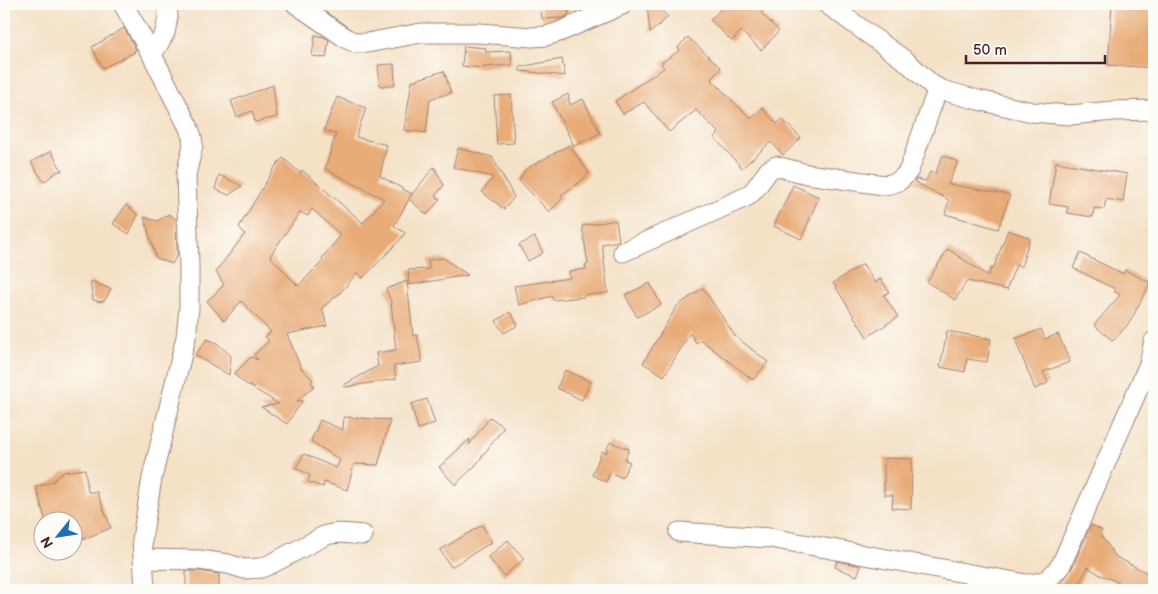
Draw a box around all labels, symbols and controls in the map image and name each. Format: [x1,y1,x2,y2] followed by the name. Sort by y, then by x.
[966,32,1104,64] scale bar
[973,41,1007,60] text: 50 m
[32,512,82,562] north arrow
[37,533,57,551] text: N

